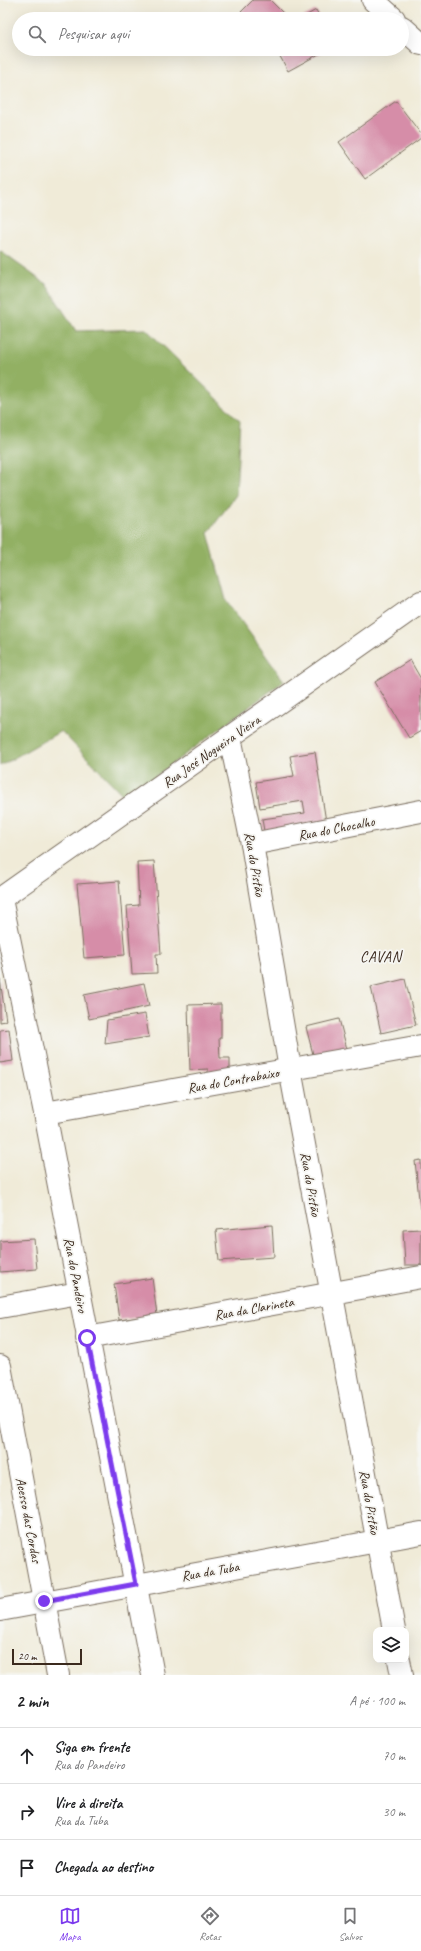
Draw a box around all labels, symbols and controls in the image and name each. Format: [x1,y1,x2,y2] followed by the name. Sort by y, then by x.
[12,12,409,56] search box
[26,23,48,45] icon: search
[58,25,129,44] text: Pesquisar aqui
[159,711,264,791] street label: Rua José Nogueira Vieira
[296,813,377,844] street label: Rua do Chocalho
[241,831,269,899] street label: Rua do Pistão
[360,948,404,967] district label: CAVAN
[186,1064,282,1097] street label: Rua do Contrabaixo
[297,1151,325,1219] street label: Rua do Pistão
[60,1236,91,1315] street label: Rua do Pandeiro
[213,1293,296,1324] street label: Rua da Clarineta
[78,1329,96,1347] route start
[356,1469,384,1537] street label: Rua do Pistão
[12,1476,45,1565] street label: Acesso das Cordas
[180,1558,241,1585] street label: Rua da Tuba
[35,1592,53,1610] route end
[373,1627,409,1663] map controls
[373,1627,409,1663] button: layers
[12,1647,82,1666] scale bar
[18,1649,37,1663] text: 20 m
[16,1691,49,1712] text: 2 min
[349,1693,405,1709] text: A pé · 100 m
[54,1738,130,1757] text: Siga em frente
[16,1745,38,1767] icon: ahead
[383,1748,405,1764] text: 70 m
[54,1757,125,1773] text: Rua do Pandeiro
[54,1794,123,1813] text: Vire à direita
[16,1801,38,1823] icon: right
[383,1804,405,1820] text: 30 m
[54,1813,108,1829] text: Rua da Tuba
[16,1857,38,1879] icon: arrive
[54,1858,153,1877] text: Chegada ao destino
[59,1905,81,1943] tab: Mapa
[199,1905,221,1943] tab: Rotas
[339,1905,362,1943] tab: Salvos

